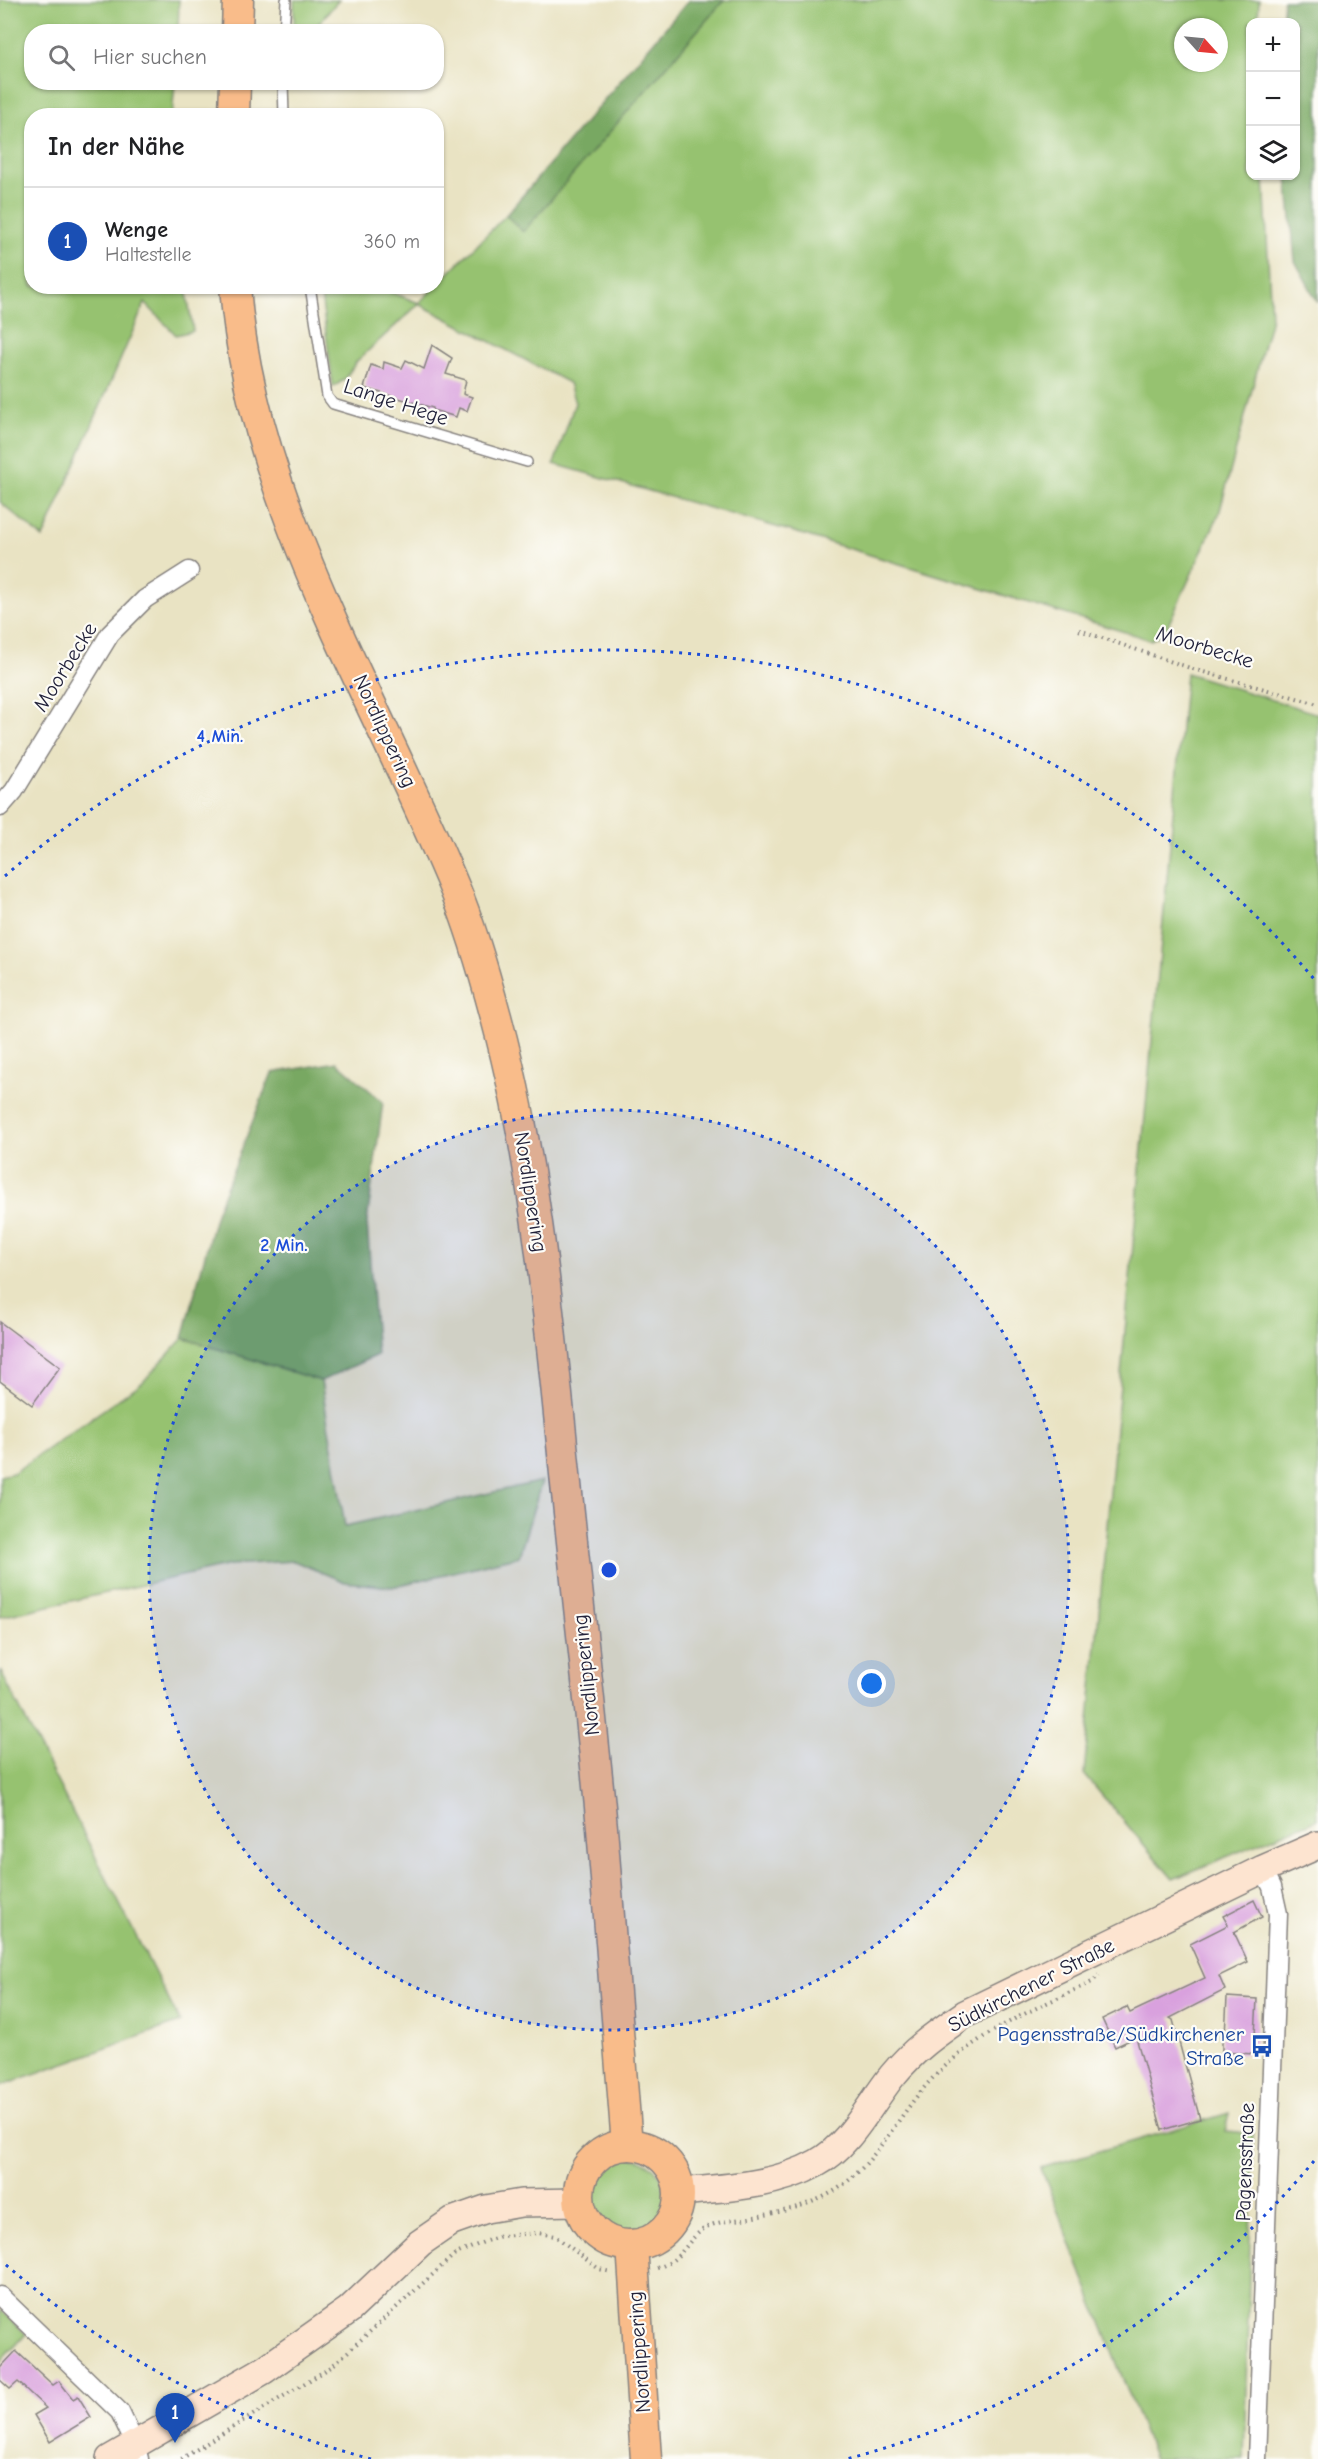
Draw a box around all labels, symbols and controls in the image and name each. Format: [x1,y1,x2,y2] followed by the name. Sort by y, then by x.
[1174,18,1228,72] north arrow
[1246,18,1300,180] map controls
[1246,18,1300,72] button: +
[24,24,444,90] search box
[45,41,78,74] icon: search
[93,44,207,70] text: Hier suchen
[1246,72,1300,126] button: −
[1246,126,1300,180] button: layers
[48,132,185,162] text: In der Nähe
[105,217,168,243] text: Wenge
[64,230,71,253] text: 1
[364,230,420,253] text: 360 m
[105,243,192,266] text: Haltestelle
[341,374,451,430] street label: Lange Hege
[28,618,102,716] street label: Moorbecke
[1154,621,1256,673] street label: Moorbecke
[348,671,422,791] street label: Nordlippering
[197,726,243,747] text: 4 Min.
[510,1130,552,1254] street label: Nordlippering
[260,1235,308,1256] text: 2 Min.
[599,1560,619,1580] centre of rings
[568,1613,604,1737] street label: Nordlippering
[857,1669,886,1698] your location
[944,1933,1118,2037] street label: Südkirchener Straße
[998,2022,1245,2070] place label: Pagensstraße/Südkirchener Straße
[1249,2033,1275,2059] bus stop icon: Pagensstraße/Südkirchener Straße
[1231,2102,1259,2222] street label: Pagensstraße
[623,2290,655,2414] street label: Nordlippering
[156,2394,195,2443] pin: 1

